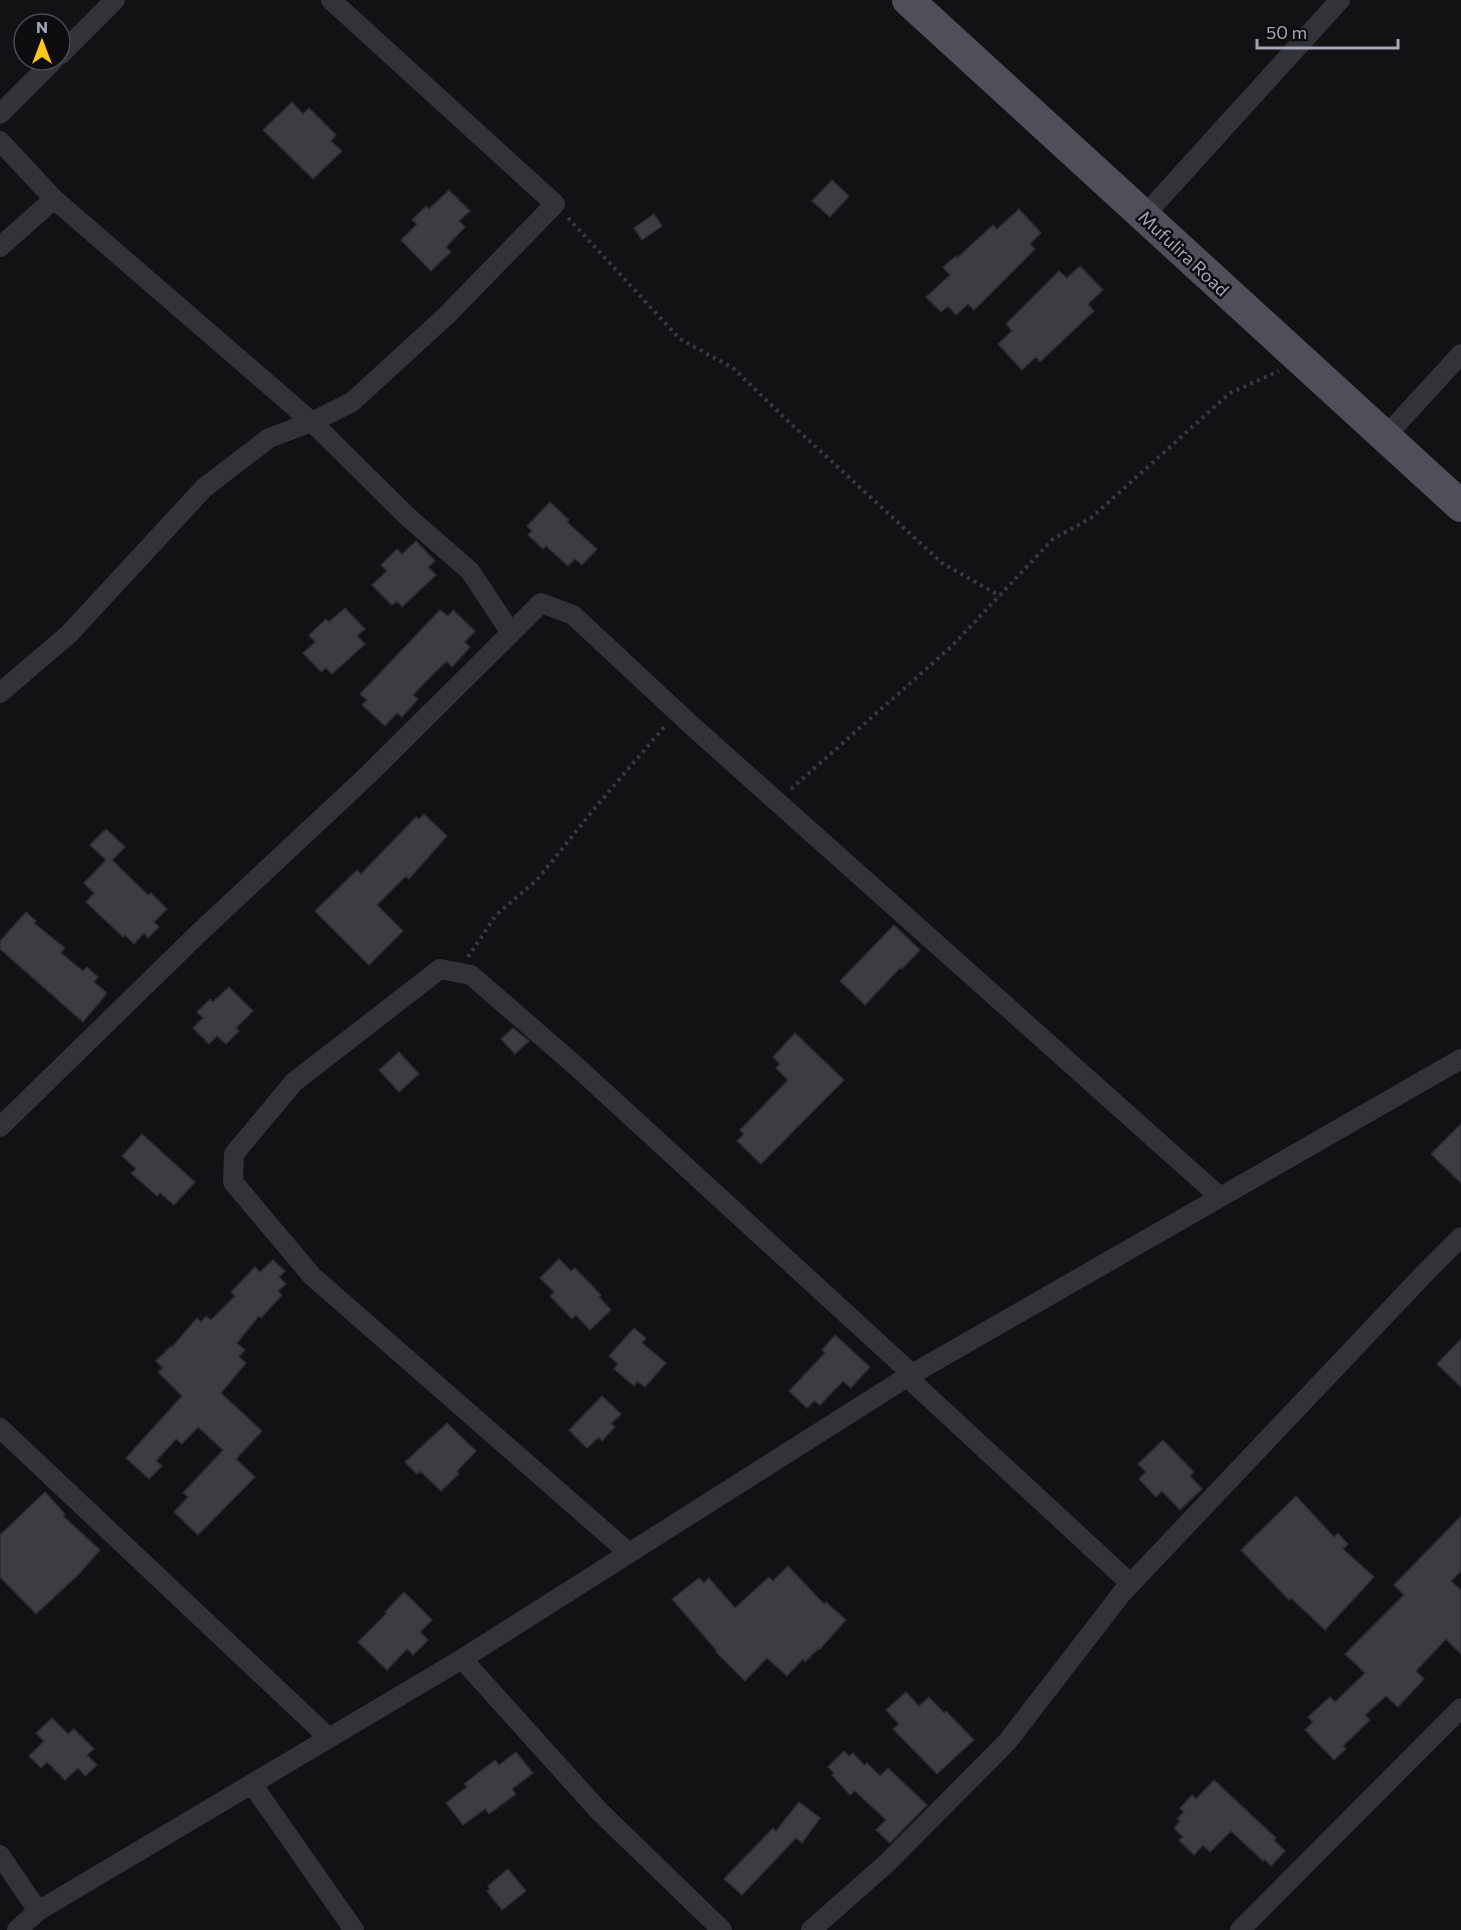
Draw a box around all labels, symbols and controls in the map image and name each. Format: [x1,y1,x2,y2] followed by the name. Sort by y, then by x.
[12,12,72,72] north arrow
[1257,12,1398,50] scale bar
[36,17,48,36] text: N
[1266,21,1307,43] text: 50 m
[1134,206,1234,300] street label: Mufulira Road

